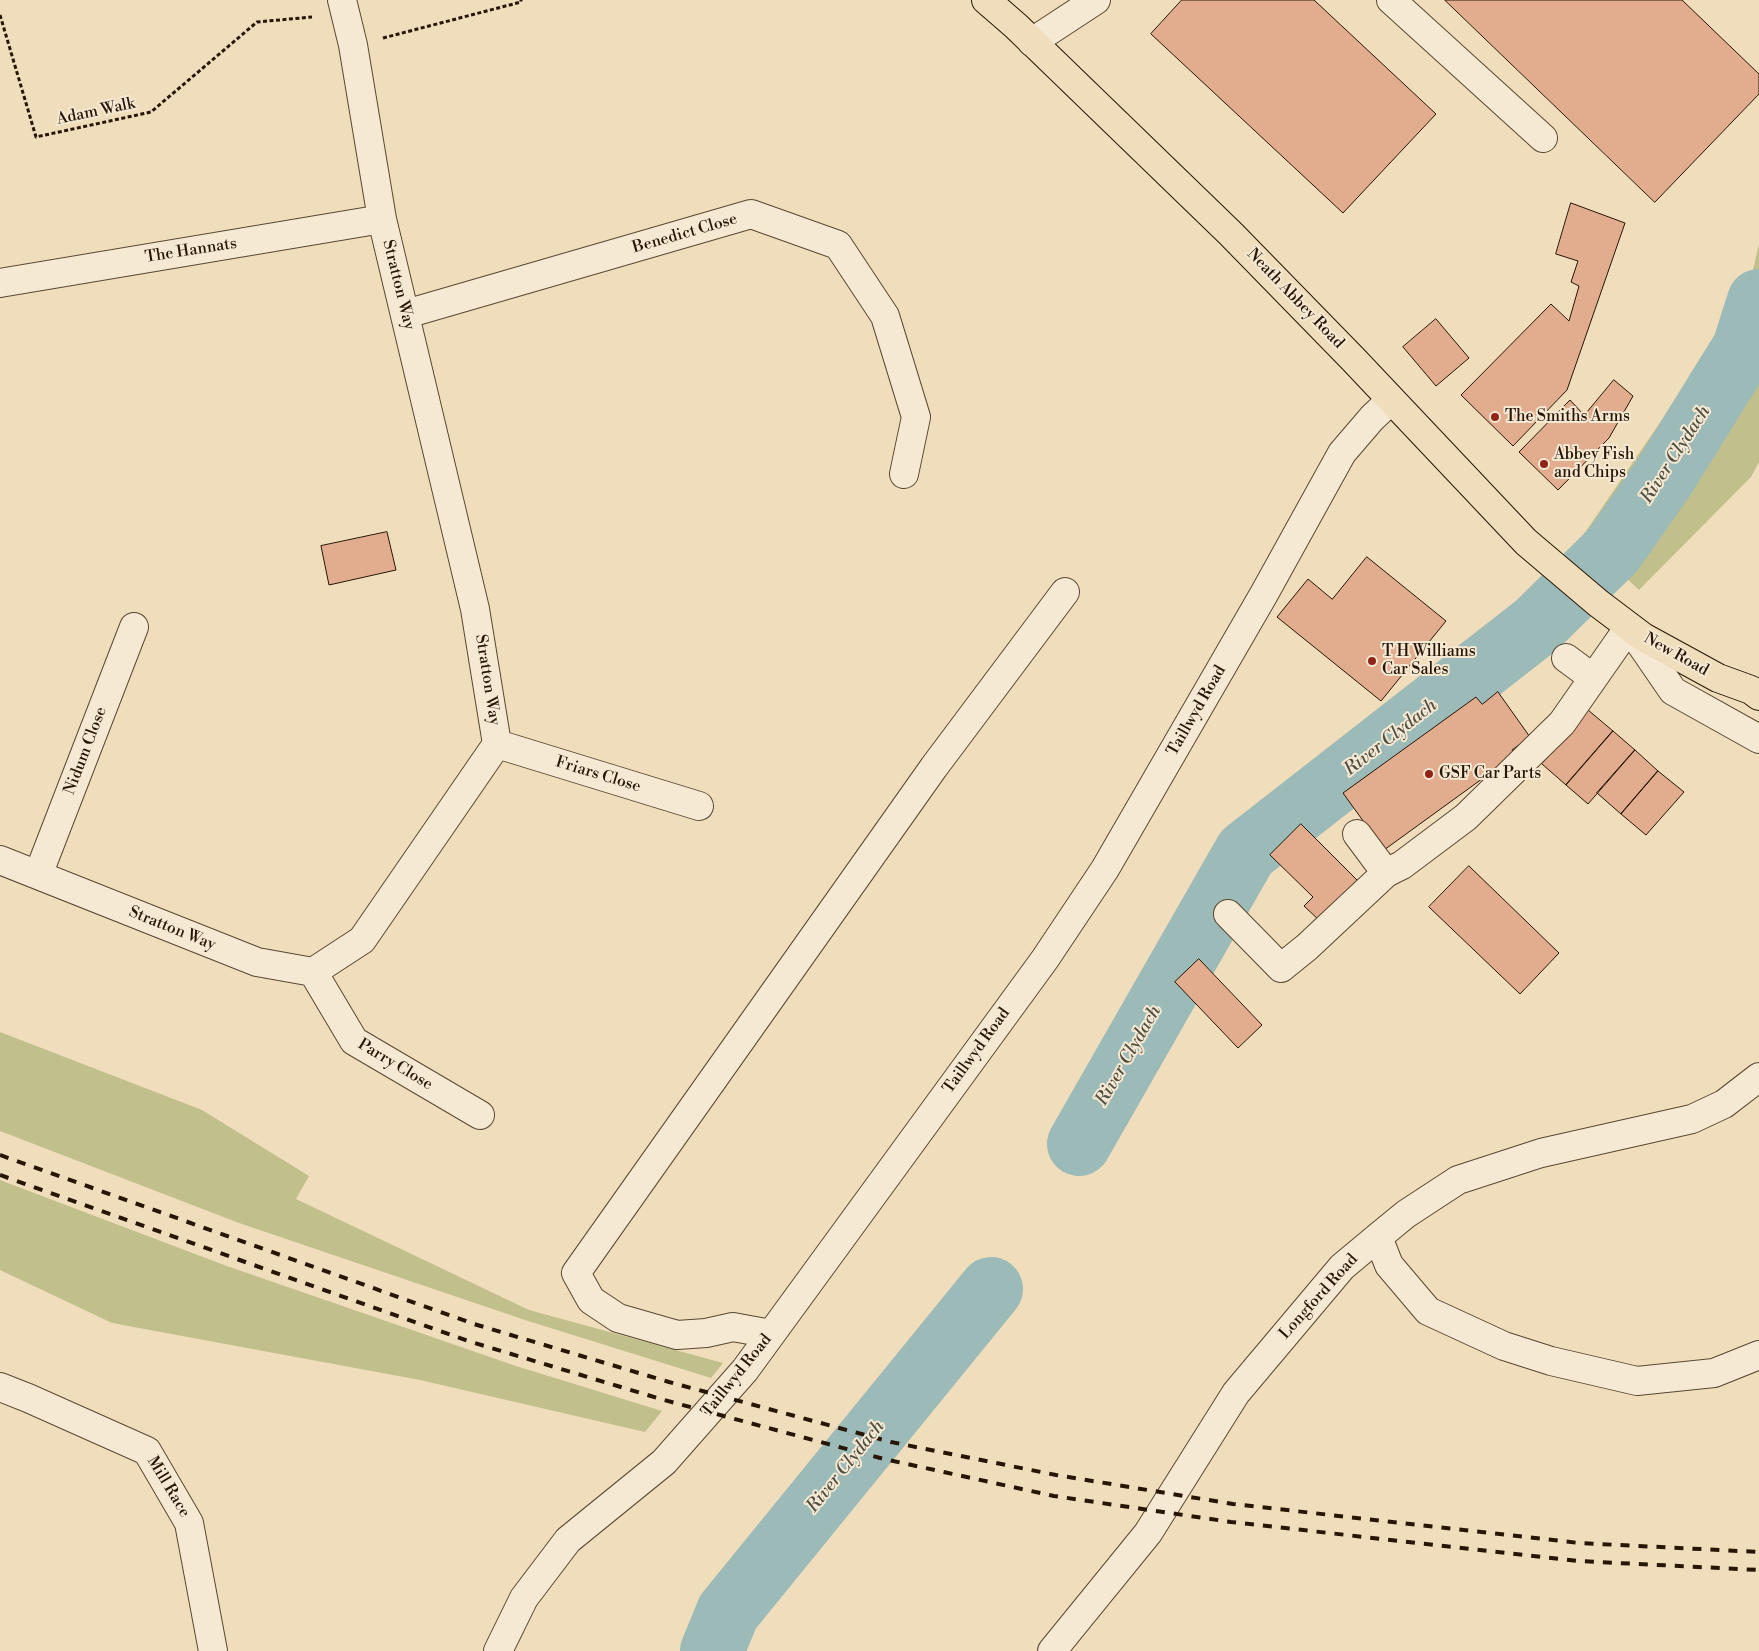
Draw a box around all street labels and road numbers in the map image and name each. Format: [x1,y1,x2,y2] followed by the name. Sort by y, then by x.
[55,94,137,130] street label: Adam Walk
[630,210,740,258] street label: Benedict Close
[144,234,238,268] street label: The Hannats
[378,238,418,332] street label: Stratton Way
[1242,245,1348,353] street label: Neath Abbey Road
[1640,629,1712,681] street label: New Road
[470,633,504,727] street label: Stratton Way
[1163,662,1231,760] street label: Taillwyd Road
[60,704,112,798] street label: Nidum Close
[553,753,643,797] street label: Friars Close
[126,903,218,955] street label: Stratton Way
[940,1004,1014,1098] street label: Taillwyd Road
[354,1035,436,1095] street label: Parry Close
[1276,1250,1362,1344] street label: Longford Road
[698,1331,776,1421] street label: Taillwyd Road
[142,1453,194,1521] street label: Mill Race

